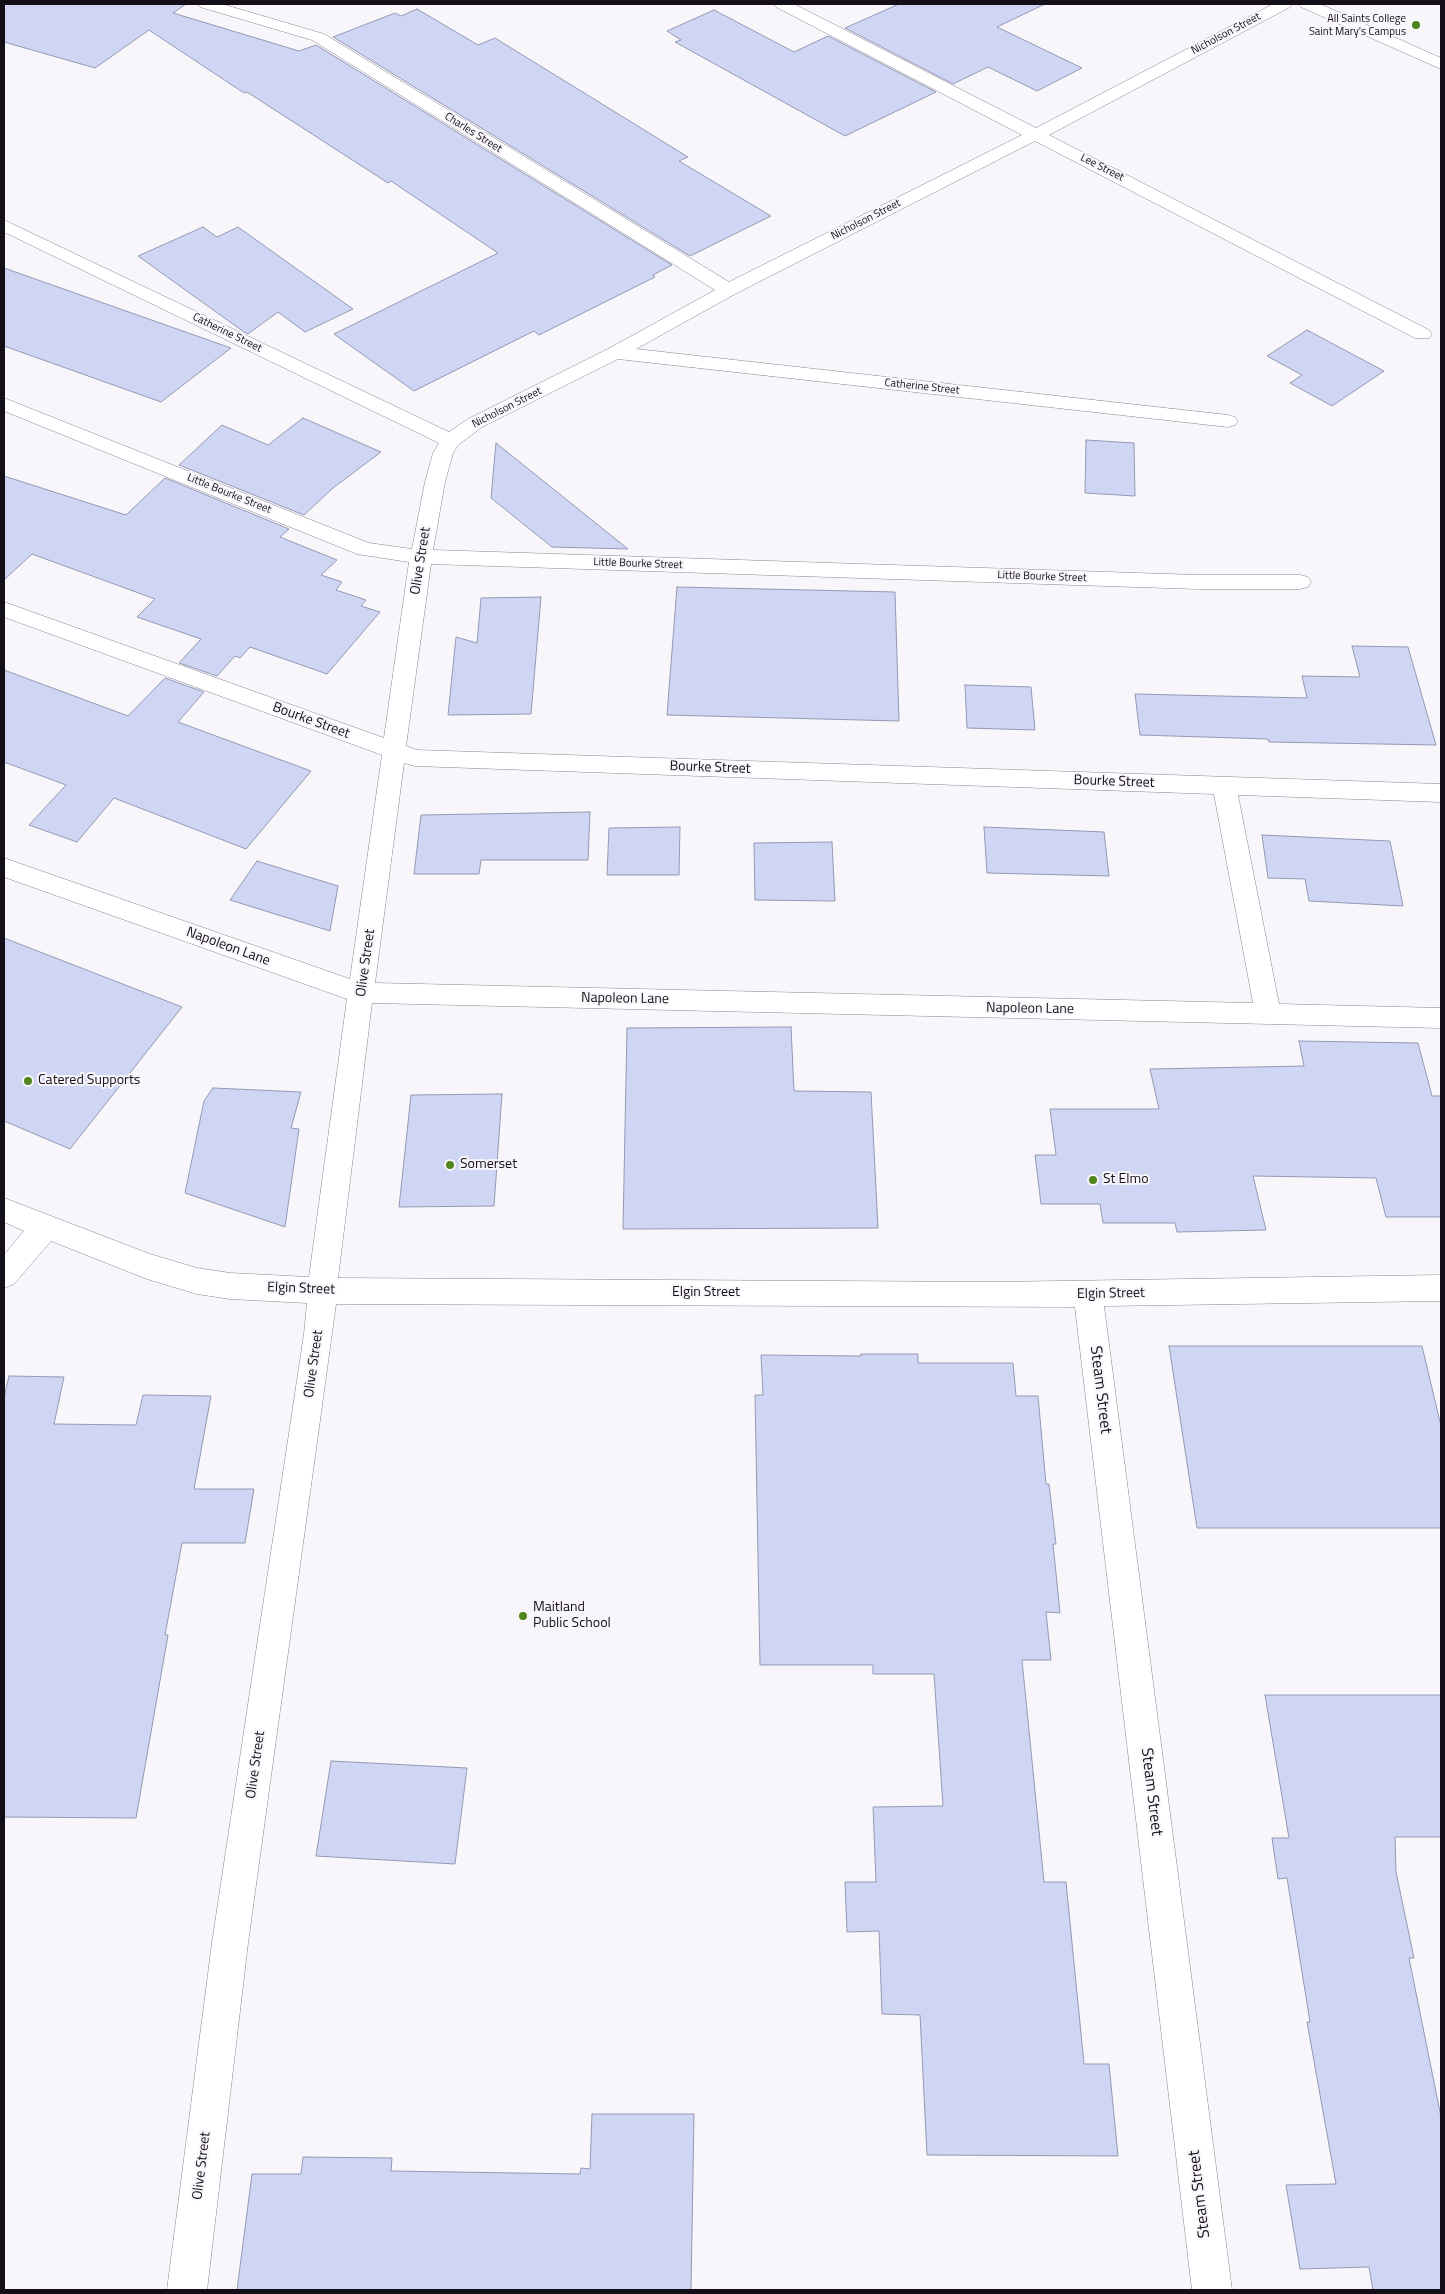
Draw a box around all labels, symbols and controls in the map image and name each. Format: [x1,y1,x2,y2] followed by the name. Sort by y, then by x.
[1189,10,1263,58] street label: Nicholson Street
[1309,12,1406,38] place label: All Saints College Saint Mary's Campus
[1410,19,1422,31] marker: All Saints College Saint Mary's Campus
[442,110,504,156] street label: Charles Street
[1078,151,1126,185] street label: Lee Street
[829,197,903,243] street label: Nicholson Street
[190,311,264,355] street label: Catherine Street
[884,377,960,397] street label: Catherine Street
[470,385,544,431] street label: Nicholson Street
[185,471,273,517] street label: Little Bourke Street
[407,526,435,596] street label: Olive Street
[593,556,683,572] street label: Little Bourke Street
[997,569,1087,585] street label: Little Bourke Street
[270,699,352,743] street label: Bourke Street
[669,758,751,778] street label: Bourke Street
[1073,772,1155,792] street label: Bourke Street
[184,924,272,970] street label: Napoleon Lane
[353,928,379,998] street label: Olive Street
[581,990,669,1008] street label: Napoleon Lane
[986,1000,1074,1018] street label: Napoleon Lane
[38,1073,140,1089] place label: Catered Supports
[22,1075,34,1087] marker: Catered Supports
[460,1157,517,1173] place label: Somerset
[444,1159,456,1171] marker: Somerset
[1103,1172,1149,1188] place label: St Elmo
[1087,1174,1099,1186] marker: St Elmo
[267,1279,335,1299] street label: Elgin Street
[672,1285,740,1301] street label: Elgin Street
[1077,1285,1145,1303] street label: Elgin Street
[301,1329,327,1399] street label: Olive Street
[1085,1345,1115,1435] street label: Steam Street
[533,1600,611,1632] place label: Maitland Public School
[517,1610,529,1622] marker: Maitland Public School
[243,1730,269,1800] street label: Olive Street
[1136,1747,1166,1837] street label: Steam Street
[189,2131,215,2201] street label: Olive Street
[1185,2149,1215,2239] street label: Steam Street

